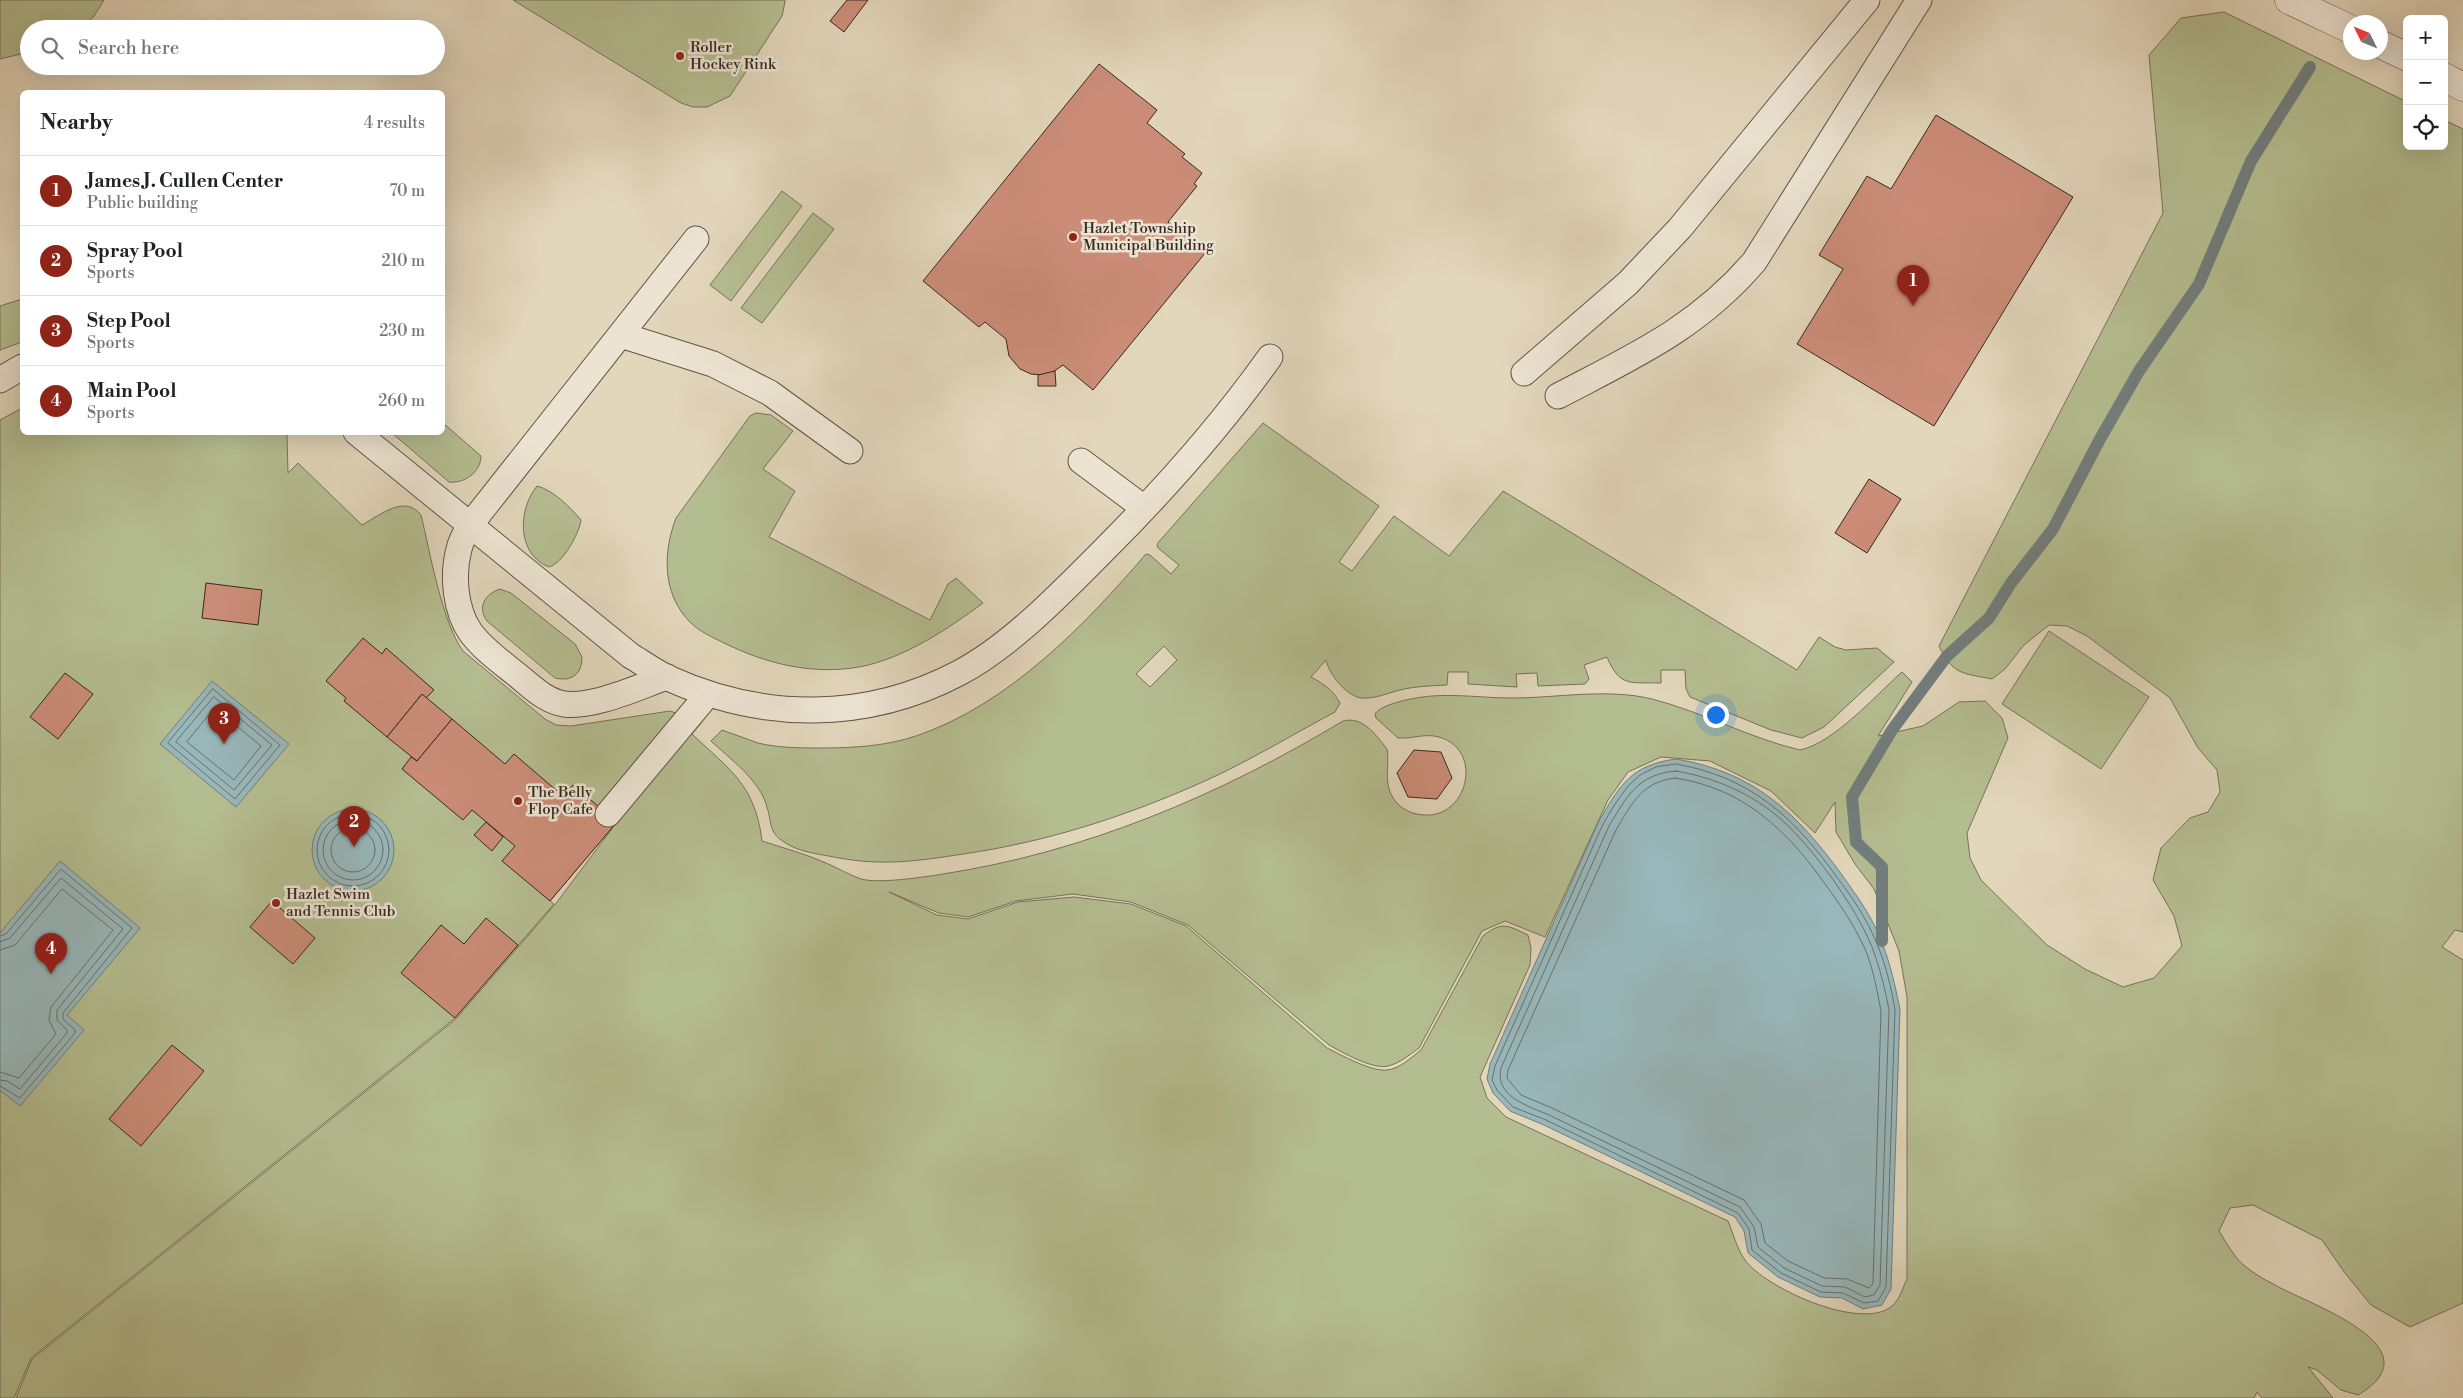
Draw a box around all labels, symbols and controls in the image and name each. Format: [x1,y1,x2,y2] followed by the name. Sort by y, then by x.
[2343,15,2388,60] north arrow
[2403,15,2448,150] map controls
[2403,15,2448,60] button: +
[20,20,445,75] search box
[38,34,66,62] icon: search
[78,36,179,60] text: Search here
[690,38,777,74] place label: Roller Hockey Rink
[674,50,686,62] marker: Roller Hockey Rink
[2403,60,2448,105] button: −
[2403,105,2448,150] button: locate
[40,110,113,136] text: Nearby
[364,113,425,133] text: 4 results
[87,169,283,193] text: James J. Cullen Center
[52,181,60,201] text: 1
[389,181,425,201] text: 70 m
[87,193,198,213] text: Public building
[1083,219,1214,255] place label: Hazlet Township Municipal Building
[1067,231,1079,243] marker: Hazlet Township Municipal Building
[87,239,183,263] text: Spray Pool
[51,251,61,271] text: 2
[381,251,425,271] text: 210 m
[87,263,134,283] text: Sports
[1897,265,1929,306] pin: 1
[87,309,171,333] text: Step Pool
[51,321,61,341] text: 3
[379,321,425,341] text: 230 m
[87,333,134,353] text: Sports
[87,379,176,403] text: Main Pool
[51,391,61,411] text: 4
[378,391,425,411] text: 260 m
[87,403,134,423] text: Sports
[1703,702,1729,728] your location
[208,703,240,744] pin: 3
[528,783,593,819] place label: The Belly Flop Cafe
[512,795,524,807] marker: The Belly Flop Cafe
[338,806,370,847] pin: 2
[286,885,395,921] place label: Hazlet Swim and Tennis Club
[270,897,282,909] marker: Hazlet Swim and Tennis Club
[35,933,67,974] pin: 4

